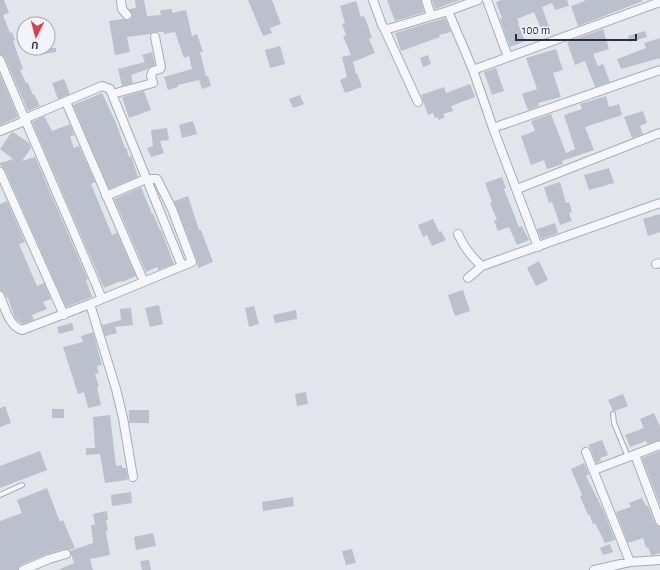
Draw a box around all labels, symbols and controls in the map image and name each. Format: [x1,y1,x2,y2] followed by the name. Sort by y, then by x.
[16,16,56,56] north arrow
[516,16,636,42] scale bar
[522,24,550,36] text: 100 m
[31,40,39,51] text: U

